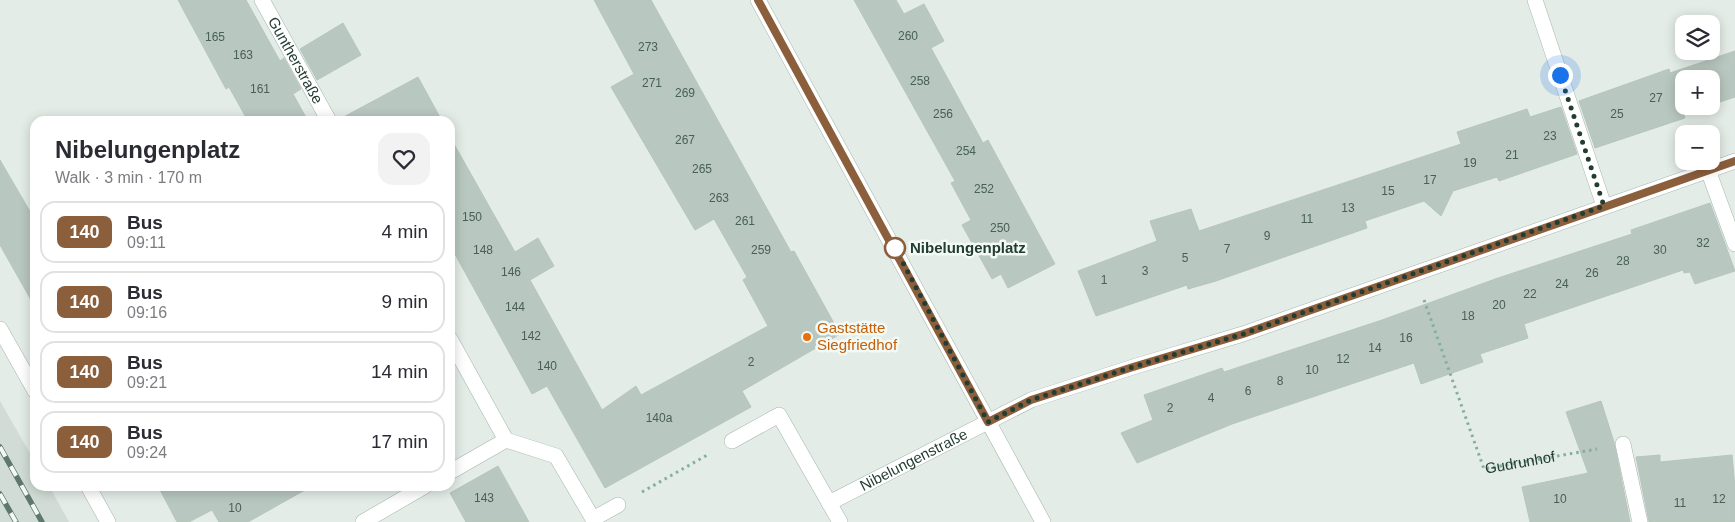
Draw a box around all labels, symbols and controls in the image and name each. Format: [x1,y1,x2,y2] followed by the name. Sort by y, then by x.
[265,14,327,107] street label: Guntherstraße
[1675,15,1720,170] map controls
[1675,15,1720,60] button: layers
[898,29,918,43] house number: 260
[205,30,225,44] house number: 165
[638,40,658,54] house number: 273
[233,48,253,62] house number: 163
[1548,63,1573,88] your location
[1675,70,1720,115] button: +
[910,74,930,88] house number: 258
[642,76,662,90] house number: 271
[250,82,270,96] house number: 161
[675,86,695,100] house number: 269
[1649,91,1663,105] house number: 27
[933,107,953,121] house number: 256
[1610,107,1624,121] house number: 25
[1675,125,1720,170] button: −
[1543,129,1557,143] house number: 23
[378,133,430,185] button: heart
[675,133,695,147] house number: 267
[55,136,240,163] text: Nibelungenplatz
[956,144,976,158] house number: 254
[1505,148,1519,162] house number: 21
[1463,156,1477,170] house number: 19
[692,162,712,176] house number: 265
[55,169,202,186] text: Walk · 3 min · 170 m
[1423,173,1437,187] house number: 17
[974,182,994,196] house number: 252
[1381,184,1395,198] house number: 15
[709,191,729,205] house number: 263
[1341,201,1355,215] house number: 13
[462,210,482,224] house number: 150
[127,212,163,233] text: Bus
[1301,212,1314,226] house number: 11
[735,214,755,228] house number: 261
[382,221,428,242] text: 4 min
[990,221,1010,235] house number: 250
[69,222,100,242] text: 140
[1264,229,1271,243] house number: 9
[127,234,166,251] text: 09:11
[1696,236,1710,250] house number: 32
[884,237,906,259] marker: Nibelungenplatz
[910,239,1026,256] place label: Nibelungenplatz
[1224,242,1231,256] house number: 7
[473,243,493,257] house number: 148
[751,243,771,257] house number: 259
[1653,243,1667,257] house number: 30
[1182,251,1189,265] house number: 5
[1616,254,1630,268] house number: 28
[1142,264,1149,278] house number: 3
[501,265,521,279] house number: 146
[1585,266,1599,280] house number: 26
[1101,273,1108,287] house number: 1
[1555,277,1569,291] house number: 24
[127,282,163,303] text: Bus
[1523,287,1537,301] house number: 22
[382,291,428,312] text: 9 min
[69,292,100,312] text: 140
[1492,298,1506,312] house number: 20
[505,300,525,314] house number: 144
[127,304,167,321] text: 09:16
[1461,309,1475,323] house number: 18
[817,319,898,353] place label: Gaststätte Siegfriedhof
[521,329,541,343] house number: 142
[801,331,813,343] marker: Gaststätte Siegfriedhof
[1399,331,1413,345] house number: 16
[1368,341,1382,355] house number: 14
[127,352,163,373] text: Bus
[1336,352,1350,366] house number: 12
[748,355,755,369] house number: 2
[537,359,557,373] house number: 140
[371,361,428,382] text: 14 min
[69,362,100,382] text: 140
[1305,363,1319,377] house number: 10
[127,374,167,391] text: 09:21
[1277,374,1284,388] house number: 8
[1245,384,1252,398] house number: 6
[1208,391,1215,405] house number: 4
[1167,401,1174,415] house number: 2
[646,411,673,425] house number: 140a
[127,422,163,443] text: Bus
[857,425,970,494] street label: Nibelungenstraße
[371,431,428,452] text: 17 min
[69,432,100,452] text: 140
[127,444,167,461] text: 09:24
[1484,447,1557,477] street label: Gudrunhof
[474,491,494,505] house number: 143
[1553,492,1567,506] house number: 10
[1712,492,1726,506] house number: 12
[1674,496,1687,510] house number: 11
[228,501,242,515] house number: 10

